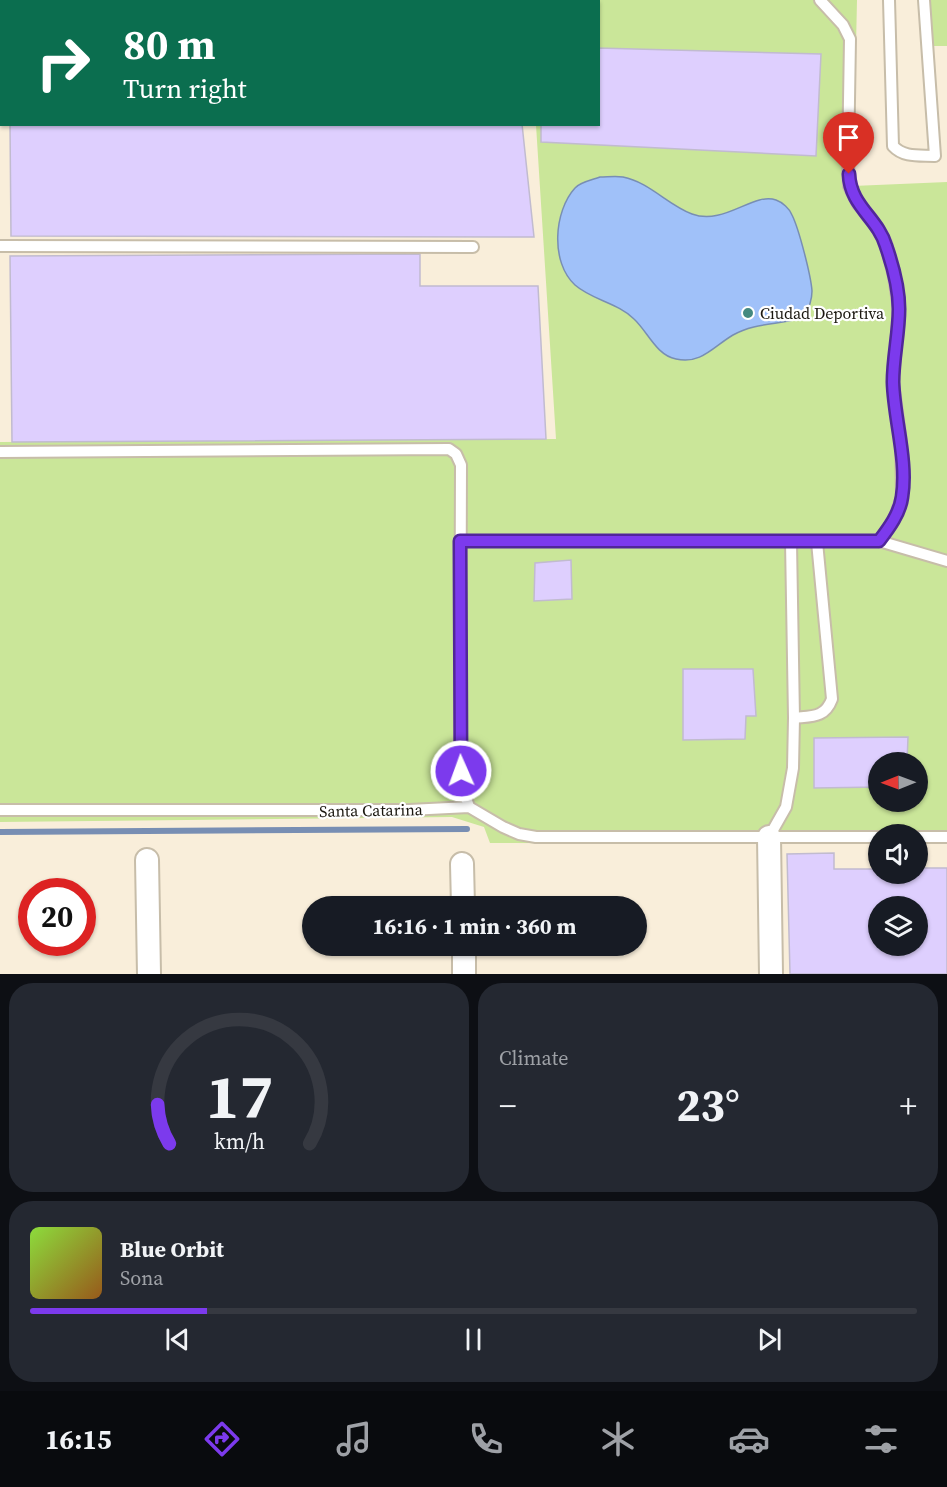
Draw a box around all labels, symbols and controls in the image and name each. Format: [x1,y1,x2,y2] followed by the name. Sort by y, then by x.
[123,15,216,73] text: 80 m
[24,24,102,102] icon: right
[123,70,247,107] text: Turn right
[823,112,874,174] pin
[832,121,865,154] icon: arrive
[760,302,885,324] place label: Ciudad Deportiva
[741,306,755,320] marker: Ciudad Deportiva
[429,739,493,803] position arrow
[868,752,928,812] north arrow
[868,752,928,956] map controls
[319,798,424,822] street label: Santa Catarina
[868,824,928,884] button: sound
[18,878,96,956] speed limit sign: 20
[868,896,928,956] button: layers
[373,911,576,941] text: 16:16 · 1 min · 360 m
[499,1044,568,1072] text: Climate
[205,1053,273,1139] text: 17
[676,1074,740,1136] text: 23°
[499,1083,517,1128] text: −
[899,1083,917,1128] text: +
[213,1128,265,1157] text: km/h
[120,1234,224,1264] text: Blue Orbit
[120,1264,164,1292] text: Sona
[161,1323,194,1356] icon: previous
[457,1323,490,1356] icon: pause
[753,1323,786,1356] icon: next
[201,1418,243,1460] icon: directions
[333,1418,375,1460] icon: music
[465,1418,507,1460] icon: phone
[597,1418,639,1460] icon: climate
[728,1418,770,1460] icon: car
[860,1418,902,1460] icon: filters
[45,1421,112,1458] text: 16:15

